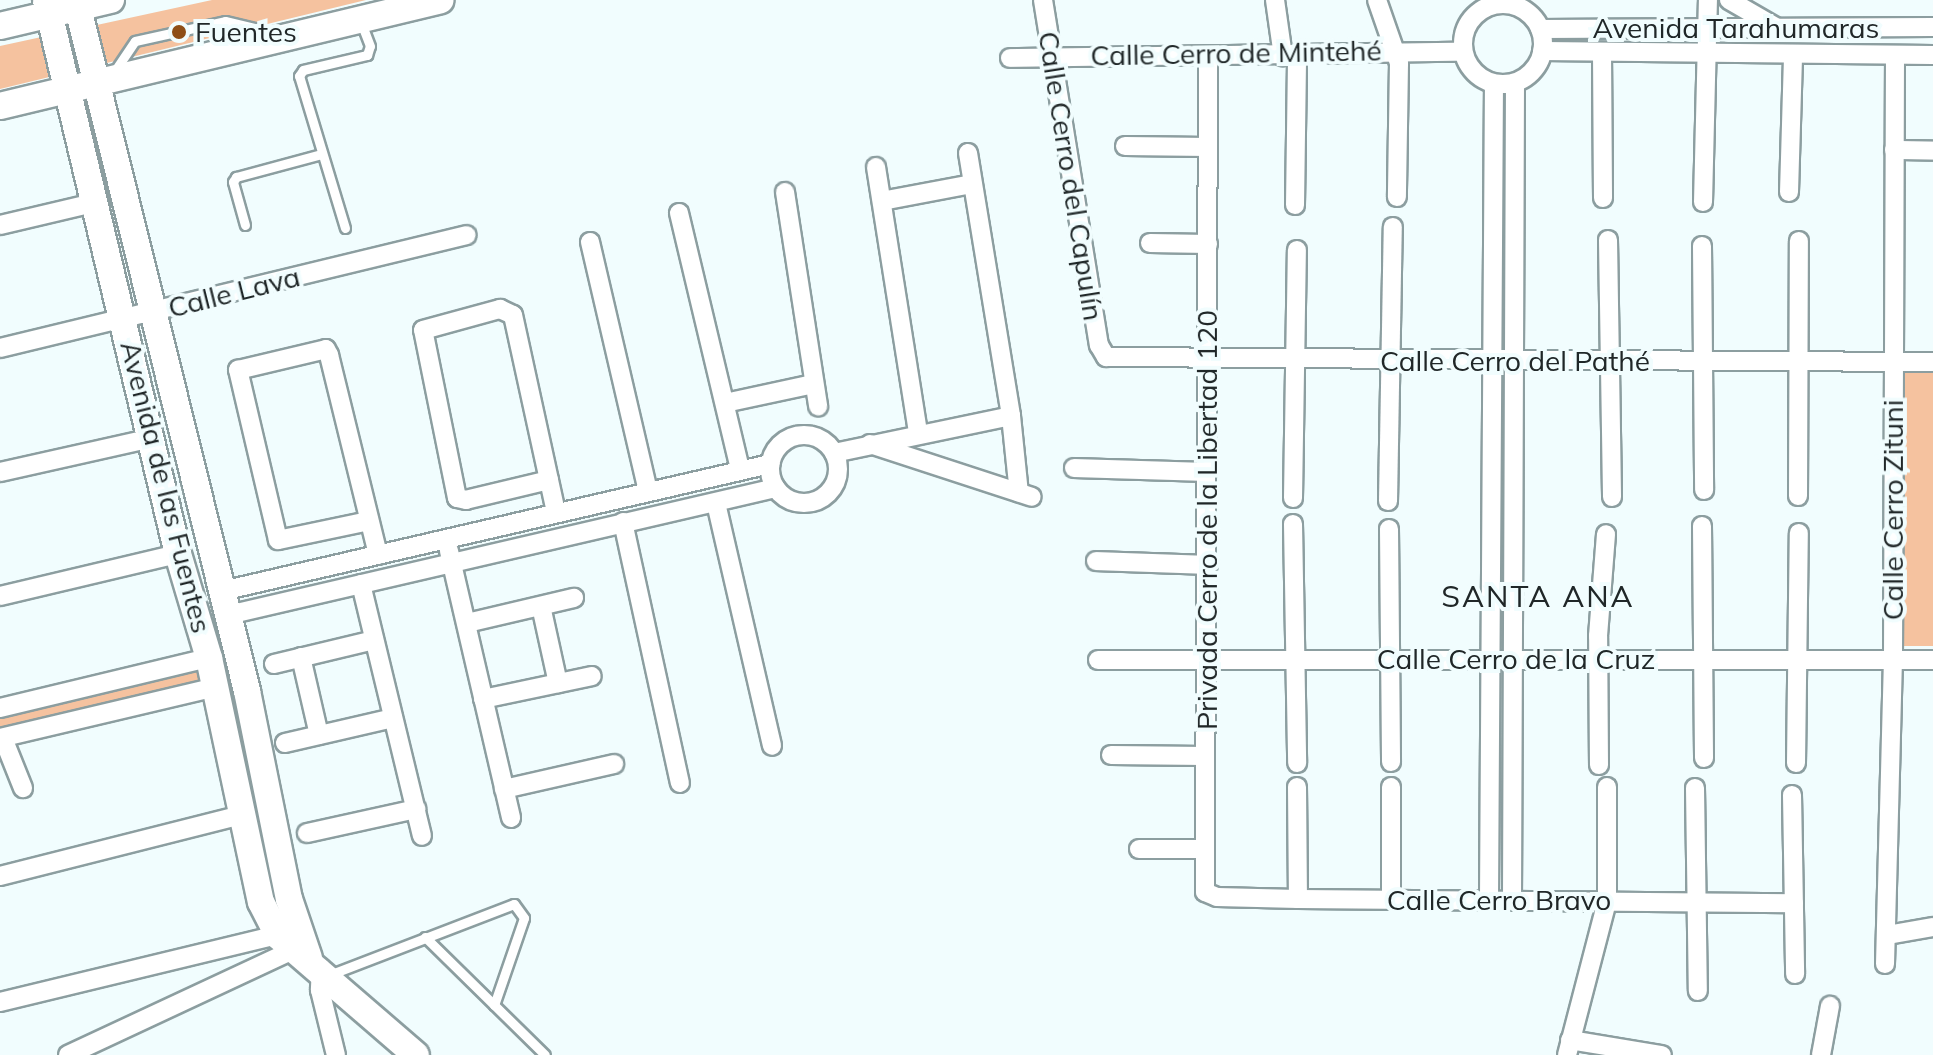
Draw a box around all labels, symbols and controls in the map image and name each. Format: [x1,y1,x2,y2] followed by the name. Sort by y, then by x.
[1593,11,1879,45] street label: Avenida Tarahumaras
[195,15,297,49] place label: Fuentes
[170,23,188,41] marker: Fuentes
[1032,29,1110,323] street label: Calle Cerro del Capulín
[1090,34,1382,72] street label: Calle Cerro de Mintehé
[165,259,303,325] street label: Calle Lava
[1190,310,1224,730] street label: Privada Cerro de la Libertad 120
[113,338,219,636] street label: Avenida de las Fuentes
[1380,344,1650,378] street label: Calle Cerro del Pathé
[1876,400,1910,620] street label: Calle Cerro Zituni
[1441,578,1635,614] district label: SANTA ANA
[1377,642,1655,676] street label: Calle Cerro de la Cruz
[1387,883,1611,917] street label: Calle Cerro Bravo

